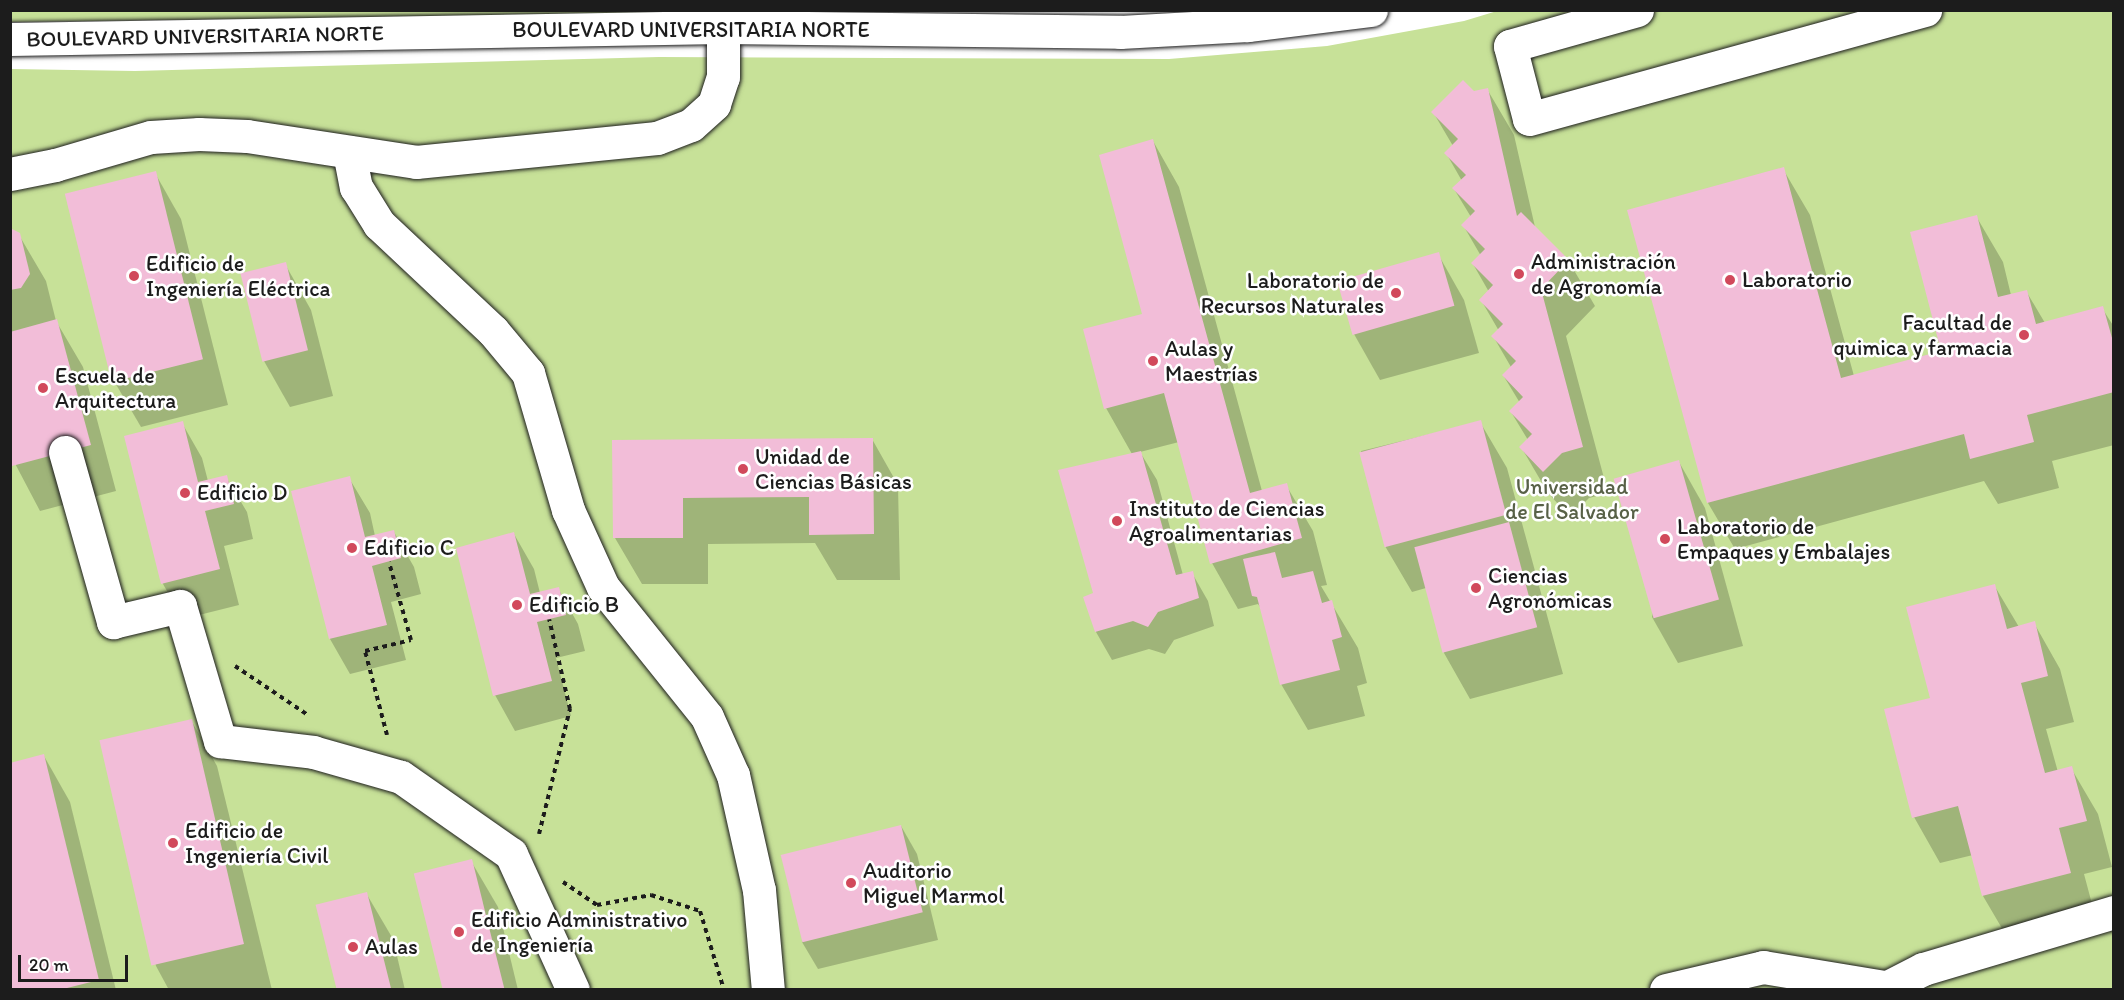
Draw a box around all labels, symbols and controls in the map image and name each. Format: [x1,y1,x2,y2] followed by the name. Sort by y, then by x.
[512,17,870,43] street label: BOULEVARD UNIVERSITARIA NORTE
[26,20,384,52] street label: BOULEVARD UNIVERSITARIA NORTE
[1531,248,1676,300] place label: Administración de Agronomía
[146,250,330,302] place label: Edificio de Ingeniería Eléctrica
[1201,267,1384,318] place label: Laboratorio de Recursos Naturales
[1512,267,1526,281] marker: Administración de Agronomía
[1742,267,1852,293] place label: Laboratorio
[127,269,141,283] marker: Edificio de Ingeniería Eléctrica
[1723,273,1737,287] marker: Laboratorio
[1389,286,1403,300] marker: Laboratorio de Recursos Naturales
[1833,309,2012,360] place label: Facultad de quimica y farmacia
[2017,328,2031,342] marker: Facultad de quimica y farmacia
[1165,335,1258,386] place label: Aulas y Maestrías
[1146,354,1160,368] marker: Aulas y Maestrías
[55,362,176,414] place label: Escuela de Arquitectura
[36,381,50,395] marker: Escuela de Arquitectura
[755,443,911,494] place label: Unidad de Ciencias Básicas
[736,462,750,476] marker: Unidad de Ciencias Básicas
[1505,473,1639,524] park label: Universidad de El Salvador
[197,480,287,506] place label: Edificio D
[178,486,192,500] marker: Edificio D
[1129,495,1325,546] place label: Instituto de Ciencias Agroalimentarias
[1677,513,1890,564] place label: Laboratorio de Empaques y Embalajes
[1110,514,1124,528] marker: Instituto de Ciencias Agroalimentarias
[1658,532,1672,546] marker: Laboratorio de Empaques y Embalajes
[364,535,454,561] place label: Edificio C
[345,541,359,555] marker: Edificio C
[1488,562,1612,614] place label: Ciencias Agronómicas
[1469,581,1483,595] marker: Ciencias Agronómicas
[529,592,619,618] place label: Edificio B
[510,598,524,612] marker: Edificio B
[185,817,329,868] place label: Edificio de Ingeniería Civil
[166,836,180,850] marker: Edificio de Ingeniería Civil
[863,857,1004,908] place label: Auditorio Miguel Marmol
[844,876,858,890] marker: Auditorio Miguel Marmol
[471,906,688,957] place label: Edificio Administrativo de Ingeniería
[452,925,466,939] marker: Edificio Administrativo de Ingeniería
[365,934,418,960] place label: Aulas
[346,940,360,954] marker: Aulas
[21,943,130,981] scale bar
[29,954,69,976] text: 20 m

